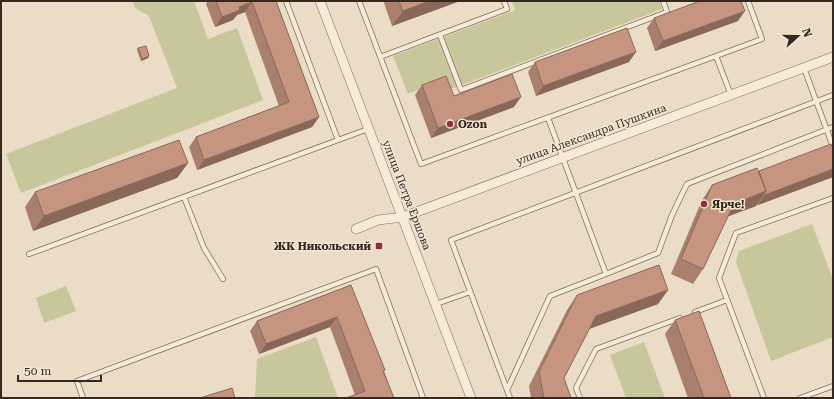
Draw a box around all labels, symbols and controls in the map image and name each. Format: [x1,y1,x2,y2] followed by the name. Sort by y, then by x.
[778,16,818,56] north arrow
[799,26,815,39] text: N
[514,101,668,168] street label: улица Александра Пушкина
[458,118,488,131] place label: Ozon
[445,119,455,129] marker: Ozon
[380,138,434,252] street label: улица Петра Ершова
[712,198,744,211] place label: Ярче!
[699,199,709,209] marker: Ярче!
[274,240,371,253] place label: ЖК Никольский
[374,241,384,251] marker: ЖК Никольский
[18,357,101,383] scale bar
[24,364,51,378] text: 50 m

